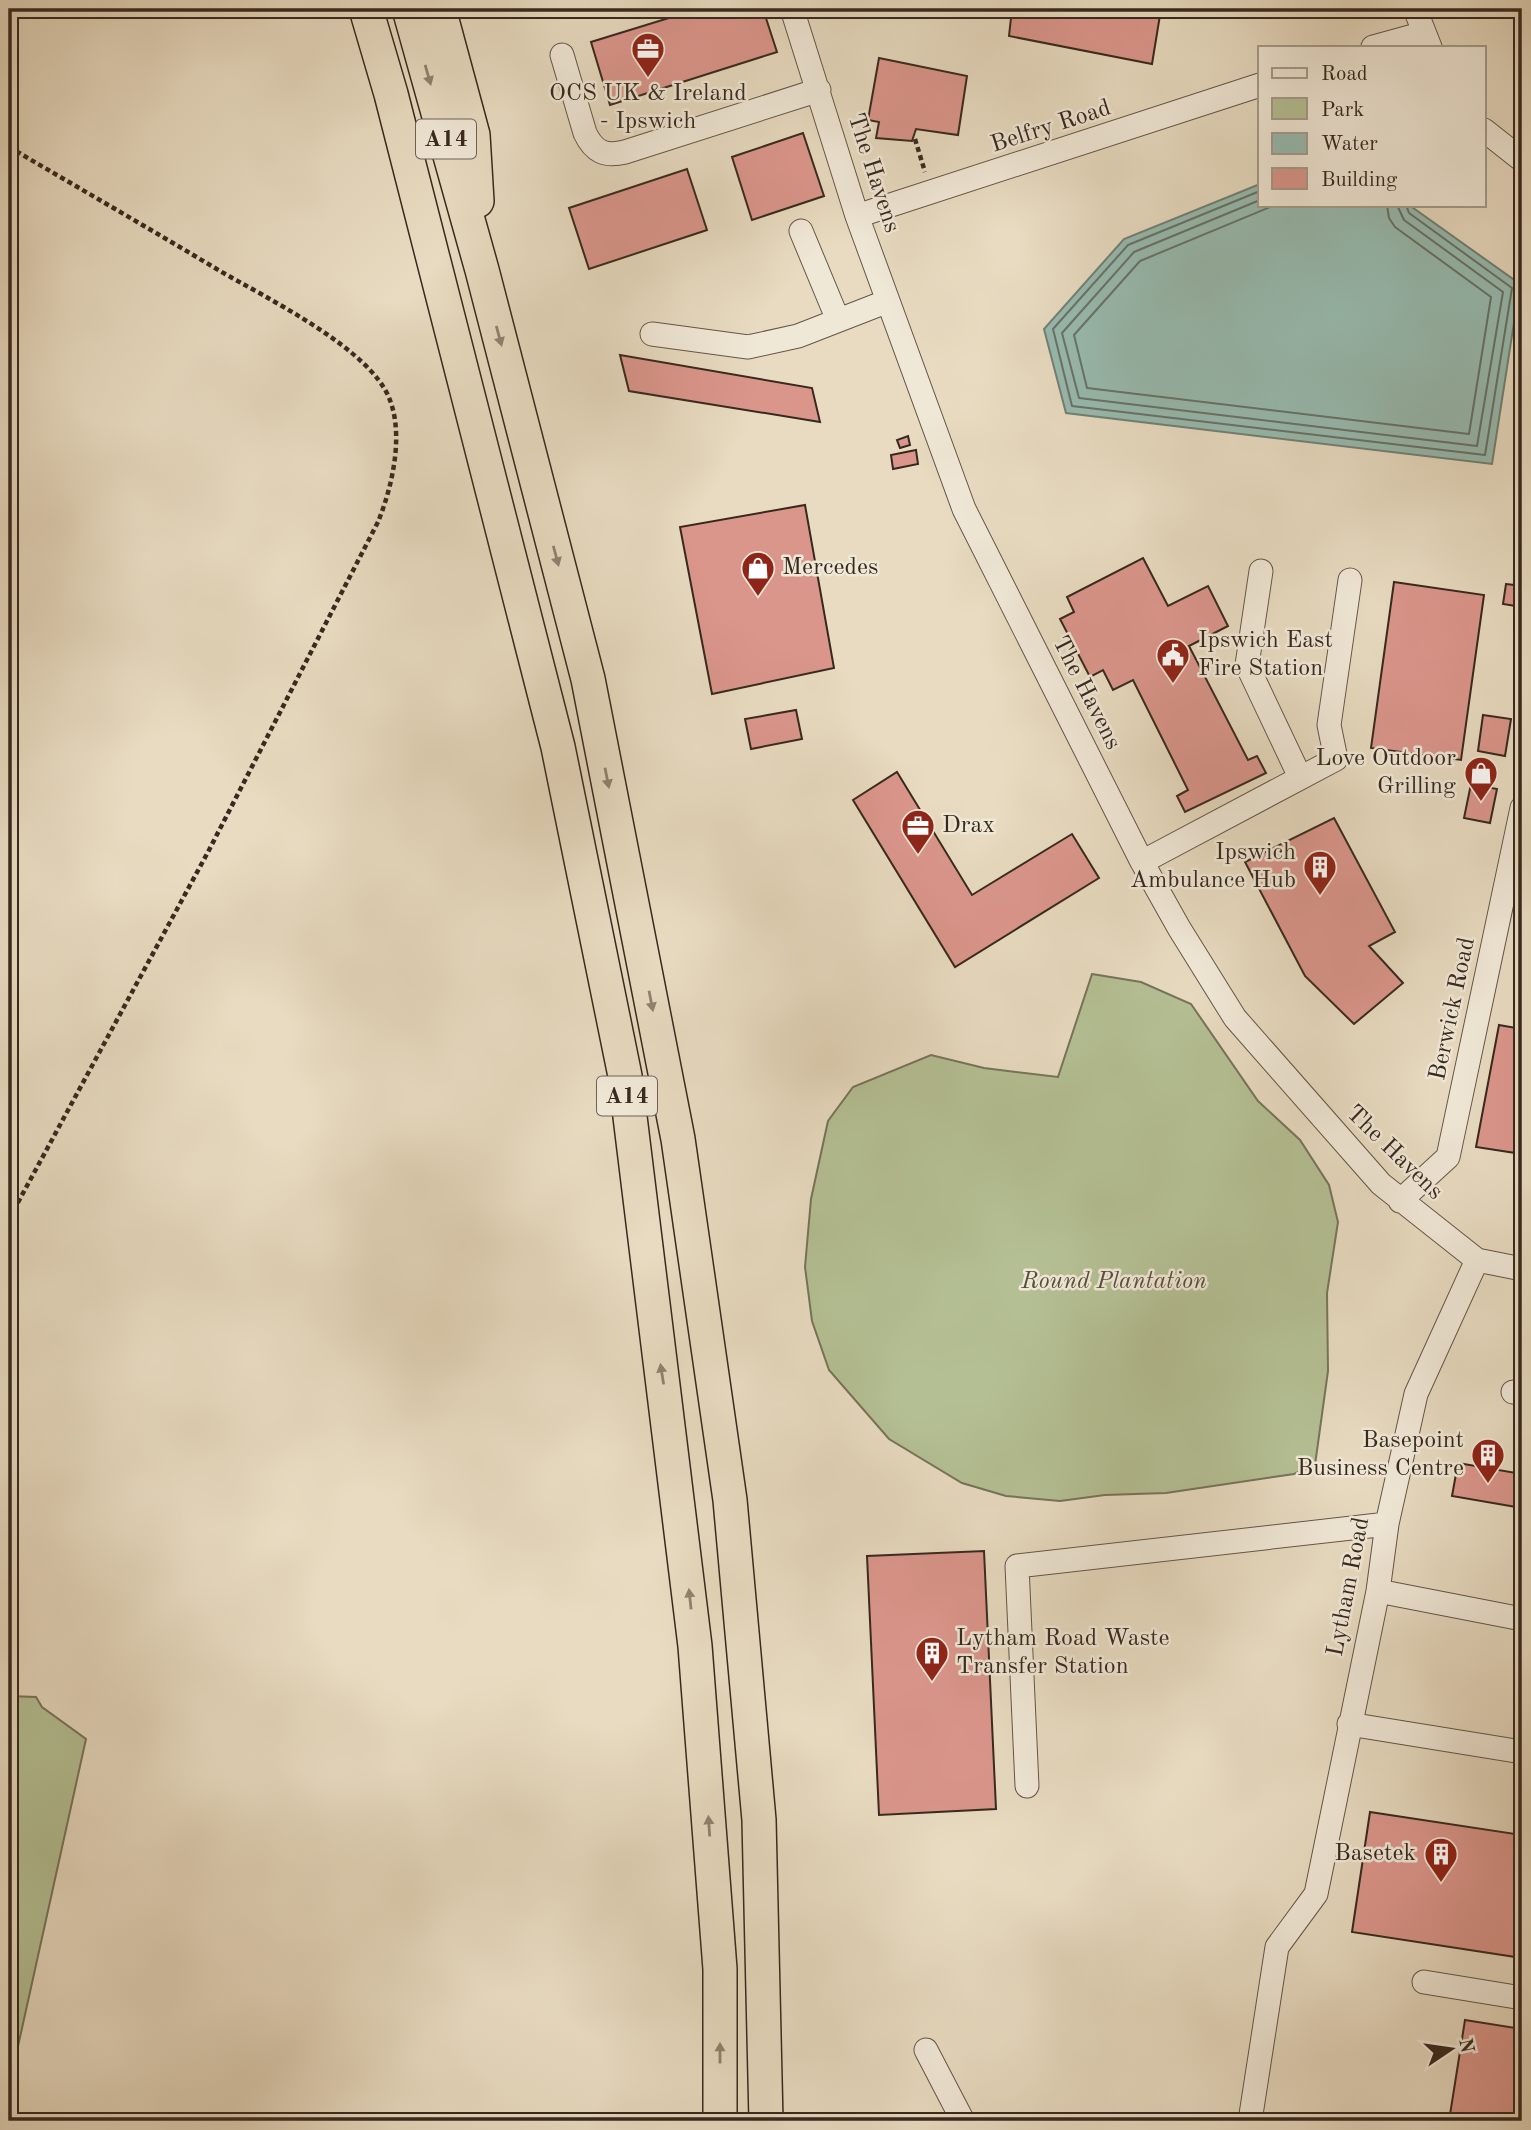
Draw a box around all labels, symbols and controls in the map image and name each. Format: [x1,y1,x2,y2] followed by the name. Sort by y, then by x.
[629,30,667,79] office icon: OCS UK & Ireland - Ipswich
[1258,46,1486,206] legend
[423,64,433,85] one-way arrow
[1321,64,1368,85] text: Road
[549,82,747,134] place label: OCS UK & Ireland - Ipswich
[988,96,1114,158] street label: Belfry Road
[1321,100,1364,121] text: Park
[842,110,904,236] street label: The Havens
[416,120,476,158] road number: A14
[1321,134,1378,155] text: Water
[1321,170,1398,191] text: Building
[494,325,505,347] one-way arrow
[551,546,562,568] one-way arrow
[739,549,777,598] shop icon: Mercedes
[782,556,878,580] place label: Mercedes
[1198,629,1333,681] place label: Ipswich East Fire Station
[1047,632,1125,754] street label: The Havens
[1154,636,1192,685] public building icon: Ipswich East Fire Station
[1316,747,1456,799] place label: Love Outdoor Grilling
[1462,754,1500,803] shop icon: Love Outdoor Grilling
[602,767,613,789] one-way arrow
[899,807,937,856] office icon: Drax
[942,814,995,838] place label: Drax
[1130,841,1296,893] place label: Ipswich Ambulance Hub
[1301,848,1339,897] building icon: Ipswich Ambulance Hub
[1426,935,1480,1083] street label: Berwick Road
[646,990,657,1012] one-way arrow
[597,1077,657,1116] road number: A14
[1341,1101,1447,1205] street label: The Havens
[1020,1270,1207,1294] park label: Round Plantation
[656,1362,667,1384] one-way arrow
[1297,1429,1464,1481] place label: Basepoint Business Centre
[1469,1436,1507,1485] building icon: Basepoint Business Centre
[1324,1515,1374,1659] street label: Lytham Road
[684,1588,695,1610] one-way arrow
[956,1627,1170,1679] place label: Lytham Road Waste Transfer Station
[913,1634,951,1683] building icon: Lytham Road Waste Transfer Station
[703,1815,714,1837] one-way arrow
[1422,1835,1460,1884] building icon: Basetek
[1334,1842,1416,1866] place label: Basetek
[1416,2014,1486,2084] north arrow
[1454,2037,1476,2055] text: N
[714,2042,726,2064] one-way arrow

